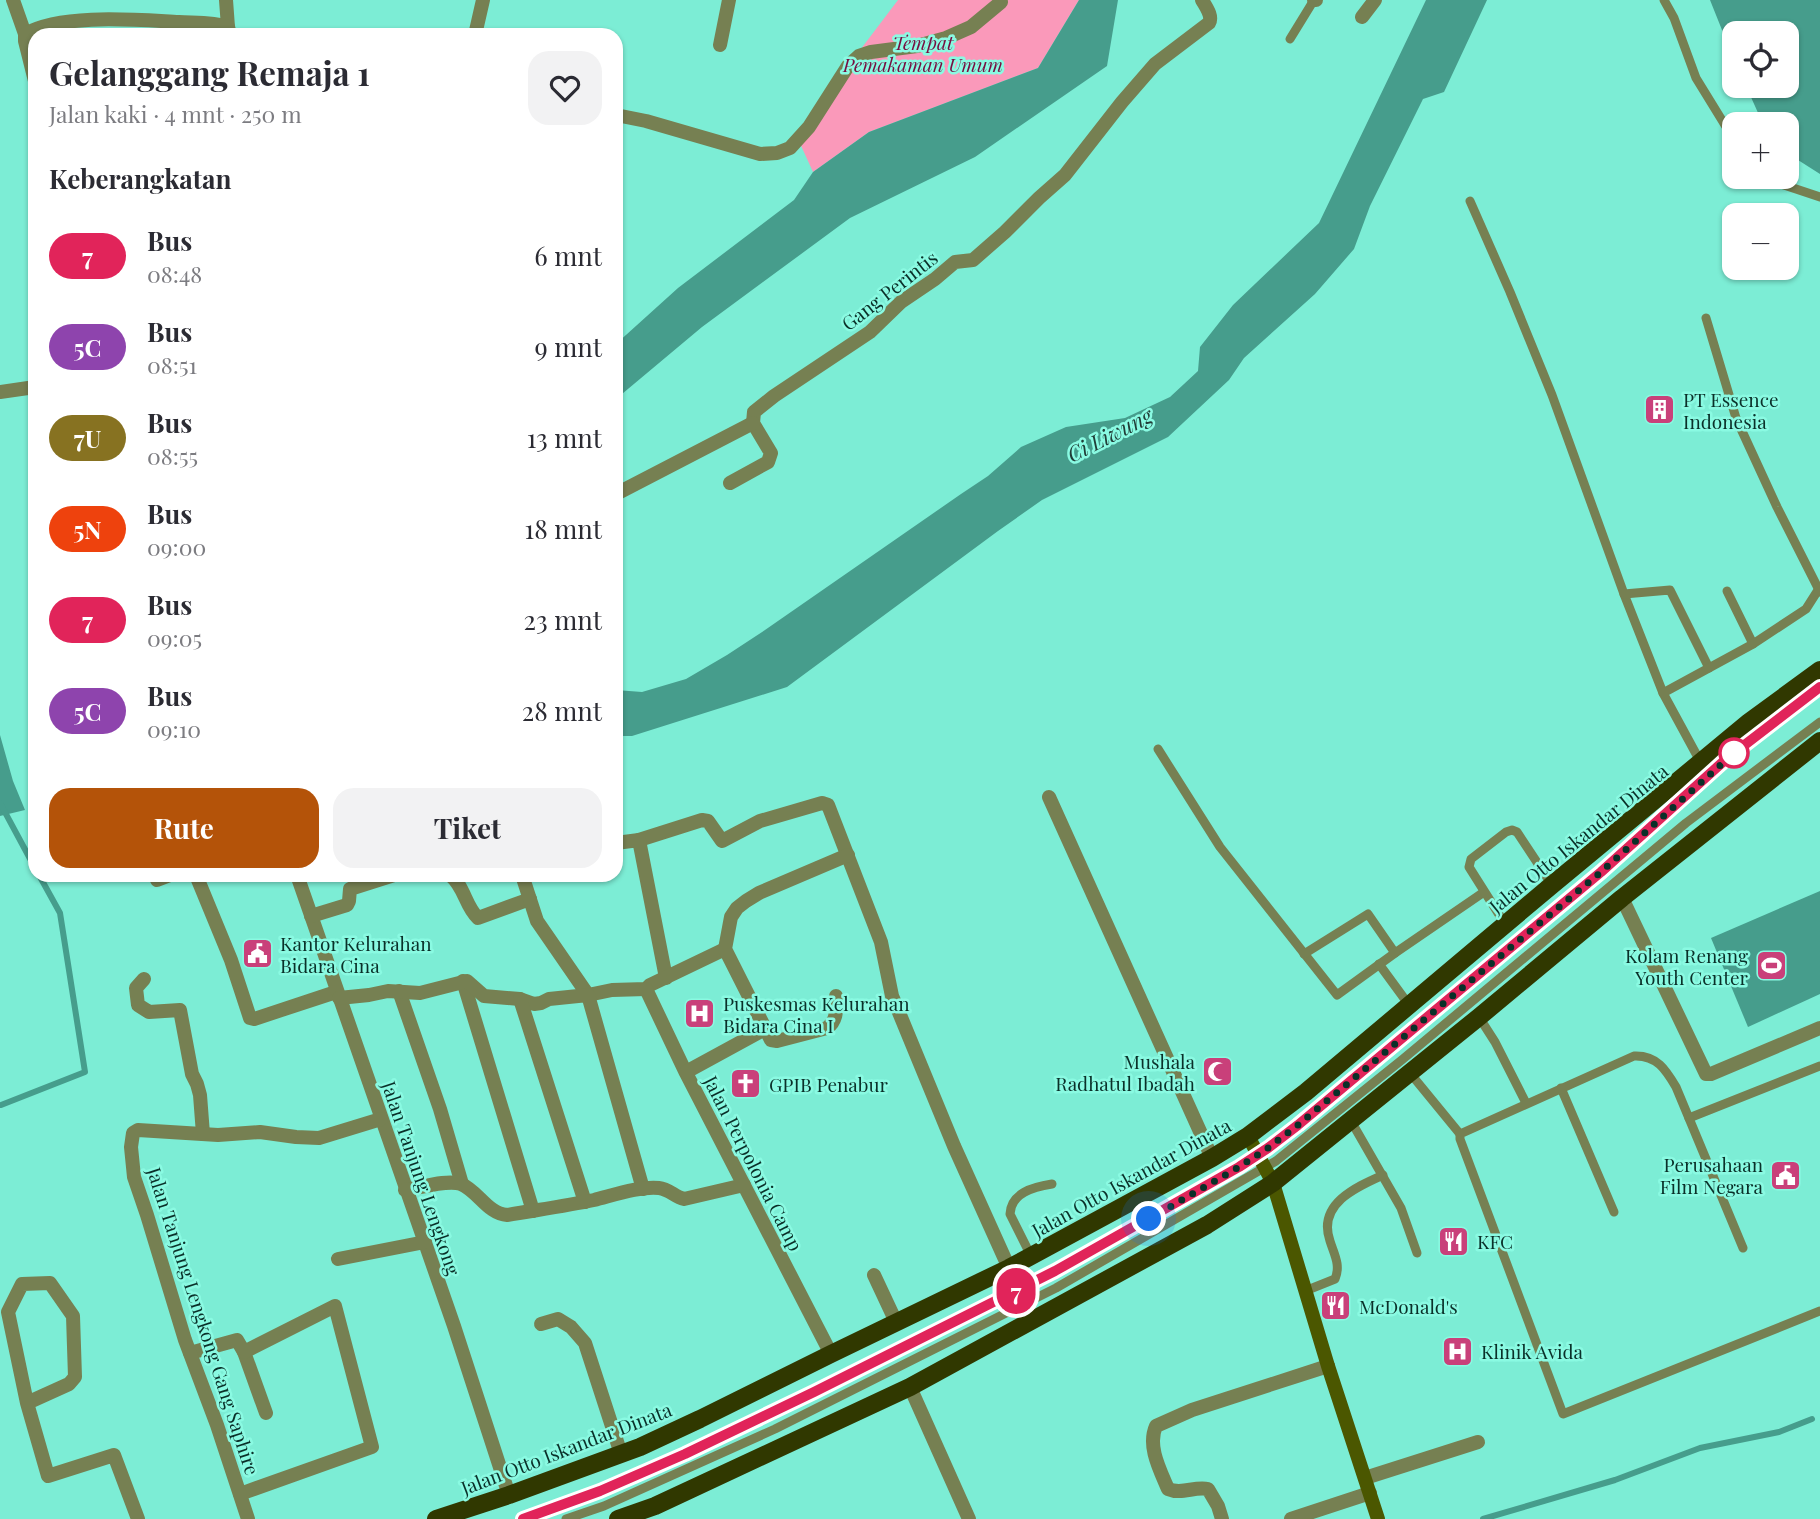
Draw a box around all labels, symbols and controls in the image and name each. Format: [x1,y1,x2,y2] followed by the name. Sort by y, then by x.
[1722,21,1799,280] map controls
[1722,21,1799,98] button: locate
[842,29,1003,77] park label: Tempat Pemakaman Umum
[49,50,370,94] text: Gelanggang Remaja 1
[528,51,602,125] button: heart
[49,98,302,129] text: Jalan kaki · 4 mnt · 250 m
[1722,112,1799,189] button: +
[49,161,231,196] text: Keberangkatan
[1722,203,1799,280] button: −
[147,223,192,258] text: Bus
[534,238,602,273] text: 6 mnt
[82,240,93,272] text: 7
[836,244,942,336] street label: Gang Perintis
[147,258,202,289] text: 08:48
[147,314,192,349] text: Bus
[534,329,602,364] text: 9 mnt
[74,331,101,363] text: 5C
[147,349,197,380] text: 08:51
[1683,386,1779,434] place label: PT Essence Indonesia
[1643,393,1677,427] building icon: PT Essence Indonesia
[1062,400,1158,467] water label: Ci Liwung
[147,405,192,440] text: Bus
[527,420,602,455] text: 13 mnt
[74,422,101,454] text: 7U
[147,440,198,471] text: 08:55
[147,496,192,531] text: Bus
[525,511,602,546] text: 18 mnt
[73,513,102,545] text: 5N
[147,531,206,562] text: 09:00
[147,587,192,622] text: Bus
[524,602,602,637] text: 23 mnt
[82,604,93,636] text: 7
[147,622,202,653] text: 09:05
[147,678,192,713] text: Bus
[522,693,602,728] text: 28 mnt
[74,695,101,727] text: 5C
[147,713,201,744] text: 09:10
[1719,738,1749,768] unlabelled marker
[1482,757,1673,919] street label: Jalan Otto Iskandar Dinata
[49,788,319,868] button: Rute
[333,788,602,868] button: Tiket
[280,930,432,978] place label: Kantor Kelurahan Bidara Cina
[240,937,274,971] public building icon: Kantor Kelurahan Bidara Cina
[1625,942,1749,990] place label: Kolam Renang Youth Center
[1754,949,1788,983] sports icon: Kolam Renang Youth Center
[723,990,910,1038] place label: Puskesmas Kelurahan Bidara Cina I
[683,997,717,1031] hospital icon: Puskesmas Kelurahan Bidara Cina I
[1055,1048,1196,1096] place label: Mushala Radhatul Ibadah
[1201,1055,1235,1089] mosque icon: Mushala Radhatul Ibadah
[729,1067,763,1101] church icon: GPIB Penabur
[698,1070,809,1255] street label: Jalan Perpolonia Camp
[769,1071,889,1097] place label: GPIB Penabur
[376,1077,467,1278] street label: Jalan Tanjung Lengkong
[1026,1111,1236,1243] street label: Jalan Otto Iskandar Dinata
[1660,1151,1764,1199] place label: Perusahaan Film Negara
[1769,1158,1803,1192] public building icon: Perusahaan Film Negara
[142,1163,266,1478] street label: Jalan Tanjung Lengkong Gang Saphire
[1131,1201,1166,1236] your location
[1437,1224,1471,1258] restaurant icon: KFC
[1477,1228,1513,1254] place label: KFC
[993,1268,1039,1314] line badge: 7
[1011,1275,1021,1307] text: 7
[1319,1289,1353,1323] restaurant icon: McDonald's
[1359,1293,1458,1319] place label: McDonald's
[1441,1334,1475,1368] hospital icon: Klinik Avida
[1481,1338,1584,1364] place label: Klinik Avida
[456,1396,676,1501] street label: Jalan Otto Iskandar Dinata

